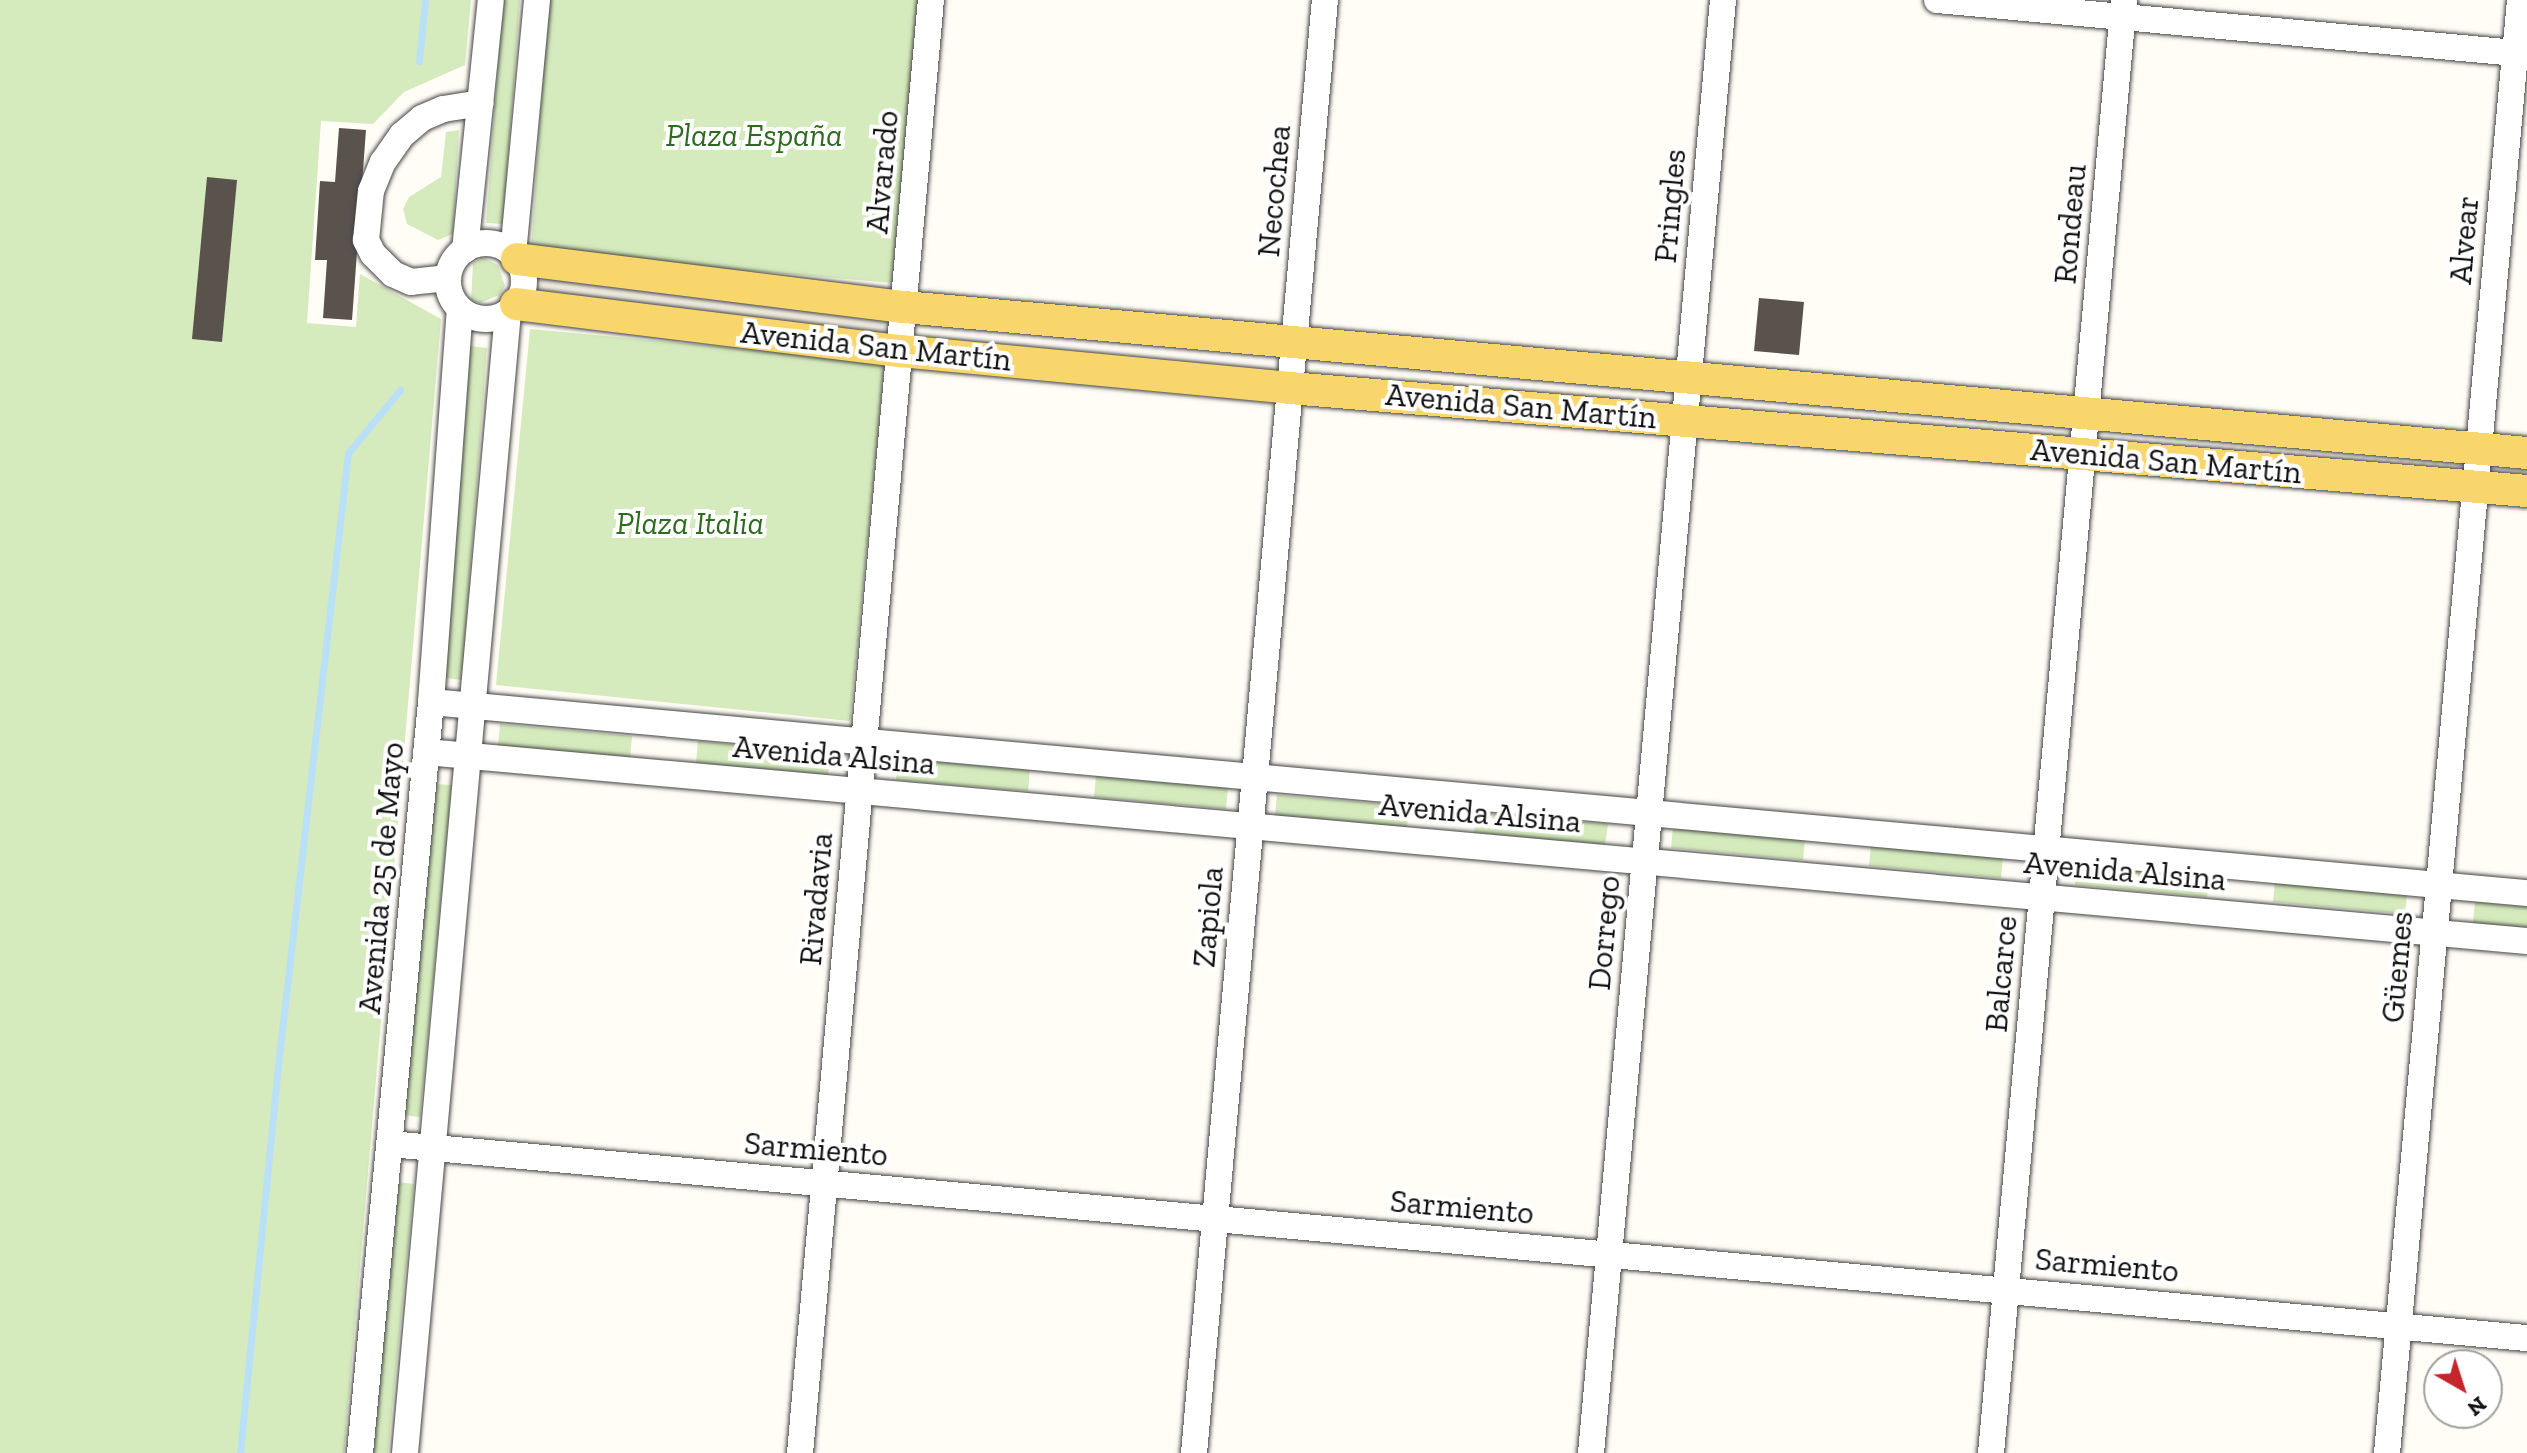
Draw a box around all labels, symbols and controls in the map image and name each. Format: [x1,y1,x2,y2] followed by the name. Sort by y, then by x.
[857,109,907,235] street label: Alvarado
[666,116,842,154] park label: Plaza España
[1249,123,1299,259] street label: Necochea
[1646,147,1694,265] street label: Pringles
[2046,162,2094,286] street label: Rondeau
[2441,194,2487,286] street label: Alvear
[739,313,1013,379] street label: Avenida San Martín
[1384,375,1658,437] street label: Avenida San Martín
[2029,430,2303,492] street label: Avenida San Martín
[616,504,764,542] park label: Plaza Italia
[731,727,937,783] street label: Avenida Alsina
[350,741,412,1015] street label: Avenida 25 de Mayo
[1377,785,1583,841] street label: Avenida Alsina
[791,831,841,967] street label: Rivadavia
[2022,843,2228,899] street label: Avenida Alsina
[1184,865,1232,969] street label: Zapiola
[1580,874,1628,992] street label: Dorrego
[2373,910,2421,1024] street label: Güemes
[1977,914,2025,1034] street label: Balcarce
[743,1124,889,1174] street label: Sarmiento
[1389,1182,1535,1232] street label: Sarmiento
[2034,1240,2180,1290] street label: Sarmiento
[2423,1349,2503,1429] north arrow
[2462,1391,2492,1422] text: N

